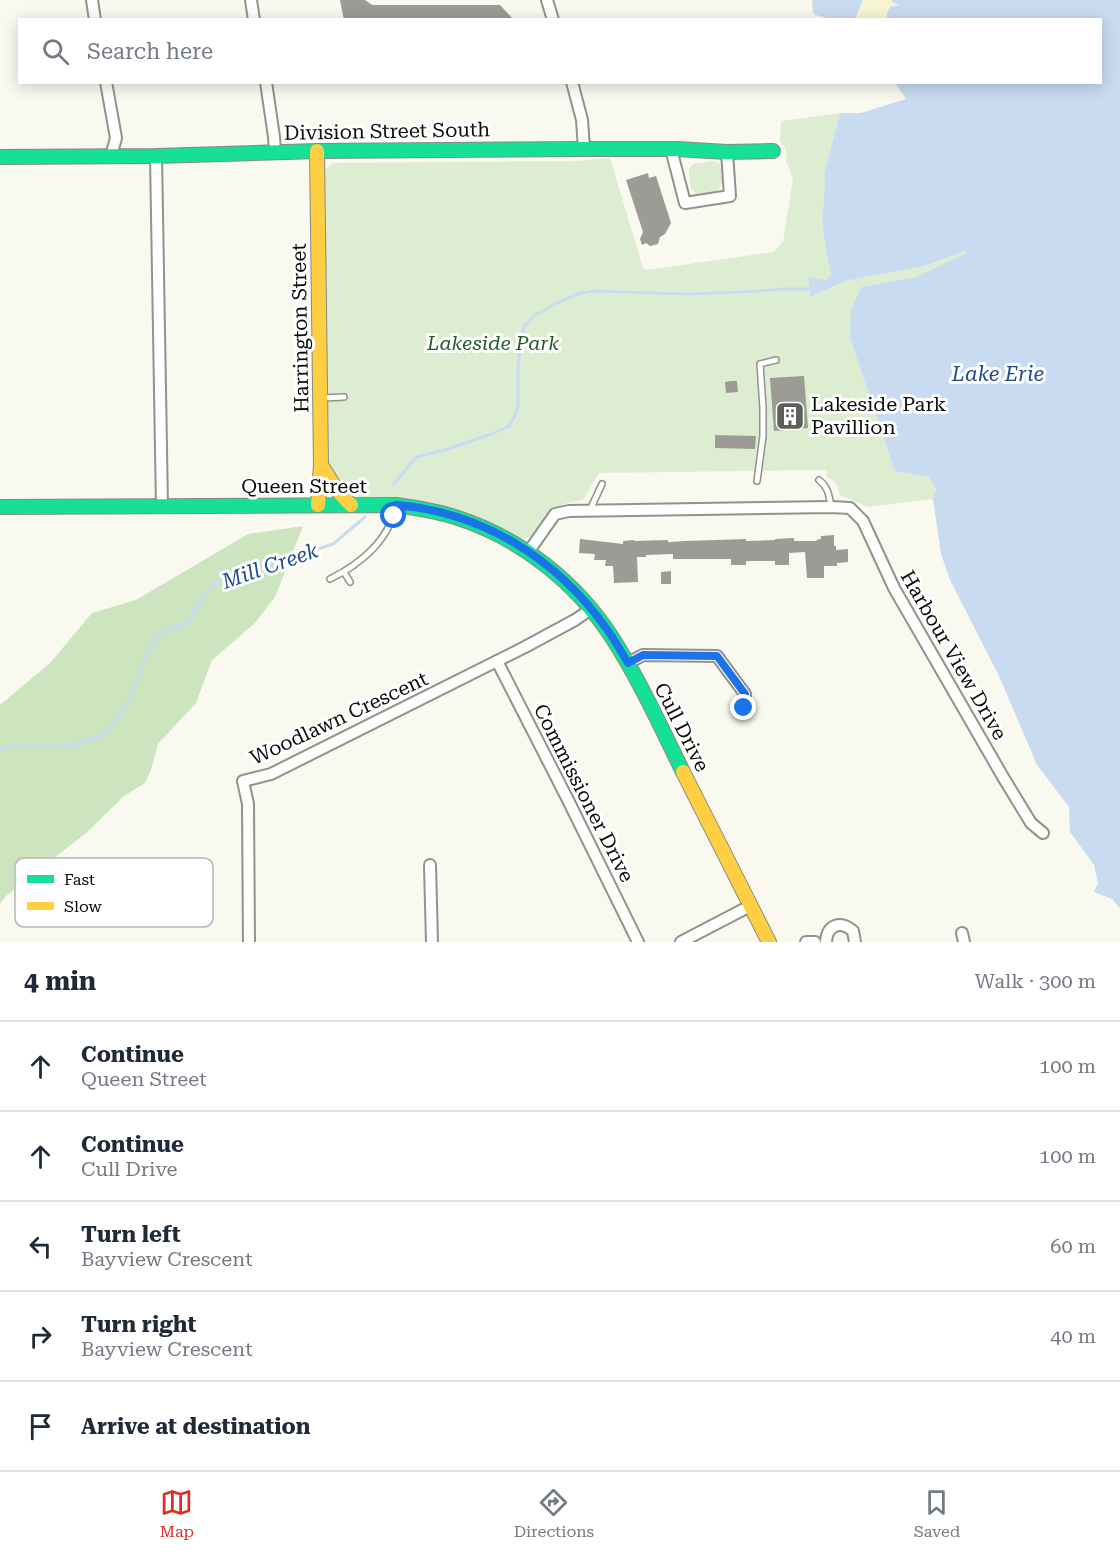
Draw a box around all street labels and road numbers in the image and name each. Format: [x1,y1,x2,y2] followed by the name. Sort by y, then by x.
[284,117,490,145] street label: Division Street South
[287,242,313,413] street label: Harrington Street
[241,474,367,498] street label: Queen Street
[896,566,1012,744] street label: Harbour View Drive
[246,666,432,770] street label: Woodlawn Crescent
[649,679,715,775] street label: Cull Drive
[529,700,639,886] street label: Commissioner Drive

